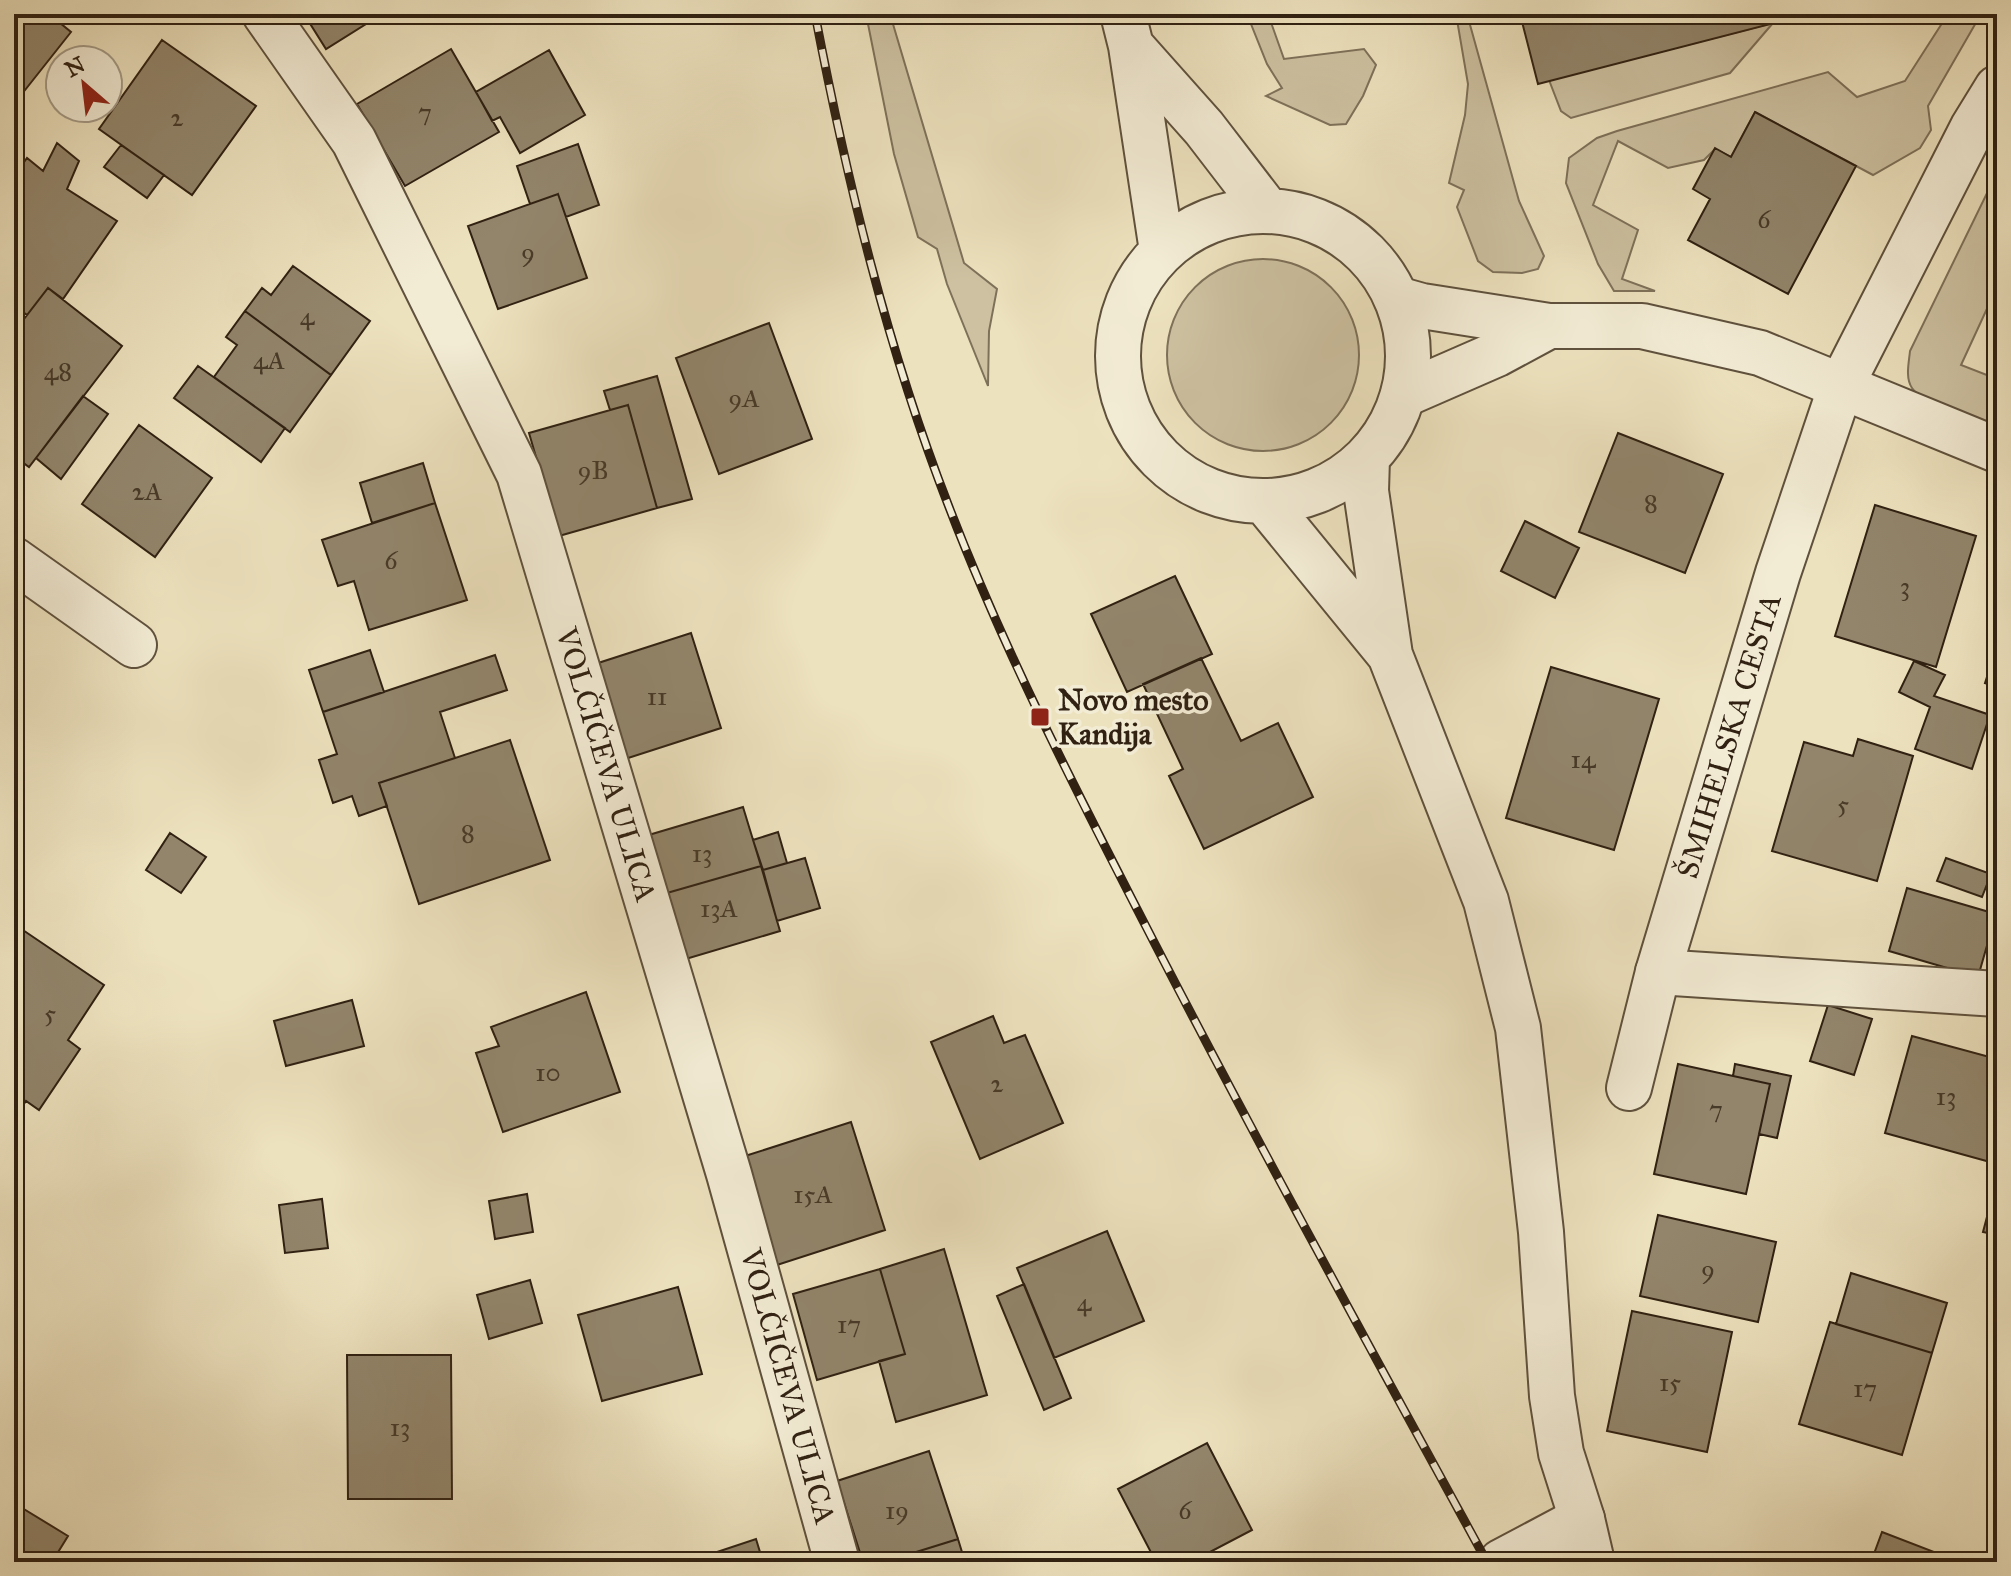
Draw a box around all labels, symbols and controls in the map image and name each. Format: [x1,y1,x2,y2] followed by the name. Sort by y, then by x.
[44,44,124,124] north arrow
[60,50,90,83] text: N
[418,96,432,128] house number: 7
[171,101,184,133] house number: 2
[1757,203,1771,235] house number: 6
[521,236,535,268] house number: 9
[300,300,315,332] house number: 4
[253,344,285,376] house number: 4A
[44,355,72,387] house number: 48
[728,382,760,414] house number: 9A
[577,454,609,486] house number: 9B
[132,475,163,507] house number: 2A
[1644,487,1658,519] house number: 8
[384,544,398,576] house number: 6
[1900,570,1910,602] house number: 3
[1669,589,1789,883] street label: ŠMIHELSKA CESTA
[548,622,664,906] street label: VOLČIČEVA ULICA
[647,680,667,712] house number: 11
[1058,682,1209,752] place label: Novo mesto Kandija
[1029,706,1051,728] marker: Novo mesto Kandija
[1571,743,1596,775] house number: 14
[1837,788,1849,820] house number: 5
[461,817,475,849] house number: 8
[692,837,712,869] house number: 13
[700,892,739,924] house number: 13A
[44,997,56,1029] house number: 5
[535,1056,561,1088] house number: 10
[991,1067,1004,1099] house number: 2
[1936,1080,1956,1112] house number: 13
[1709,1093,1723,1125] house number: 7
[793,1178,833,1210] house number: 15A
[732,1244,844,1528] street label: VOLČIČEVA ULICA
[1701,1253,1715,1285] house number: 9
[1077,1286,1092,1318] house number: 4
[837,1308,861,1340] house number: 17
[1659,1366,1681,1398] house number: 15
[1853,1372,1877,1404] house number: 17
[390,1411,410,1443] house number: 13
[885,1494,909,1526] house number: 19
[1178,1494,1192,1526] house number: 6

